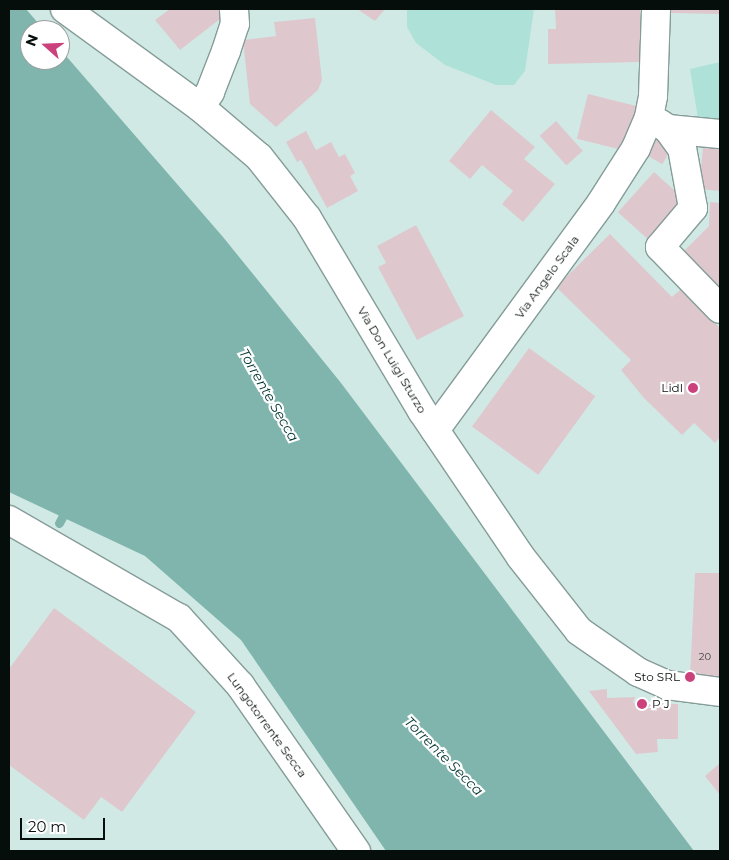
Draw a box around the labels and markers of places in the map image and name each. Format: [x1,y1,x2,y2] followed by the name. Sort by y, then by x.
[661,381,683,395] place label: Lidl
[687,382,699,394] marker: Lidl
[634,670,680,684] place label: Sto SRL
[684,671,696,683] marker: Sto SRL
[652,697,670,711] place label: P J
[636,698,648,710] marker: P J

